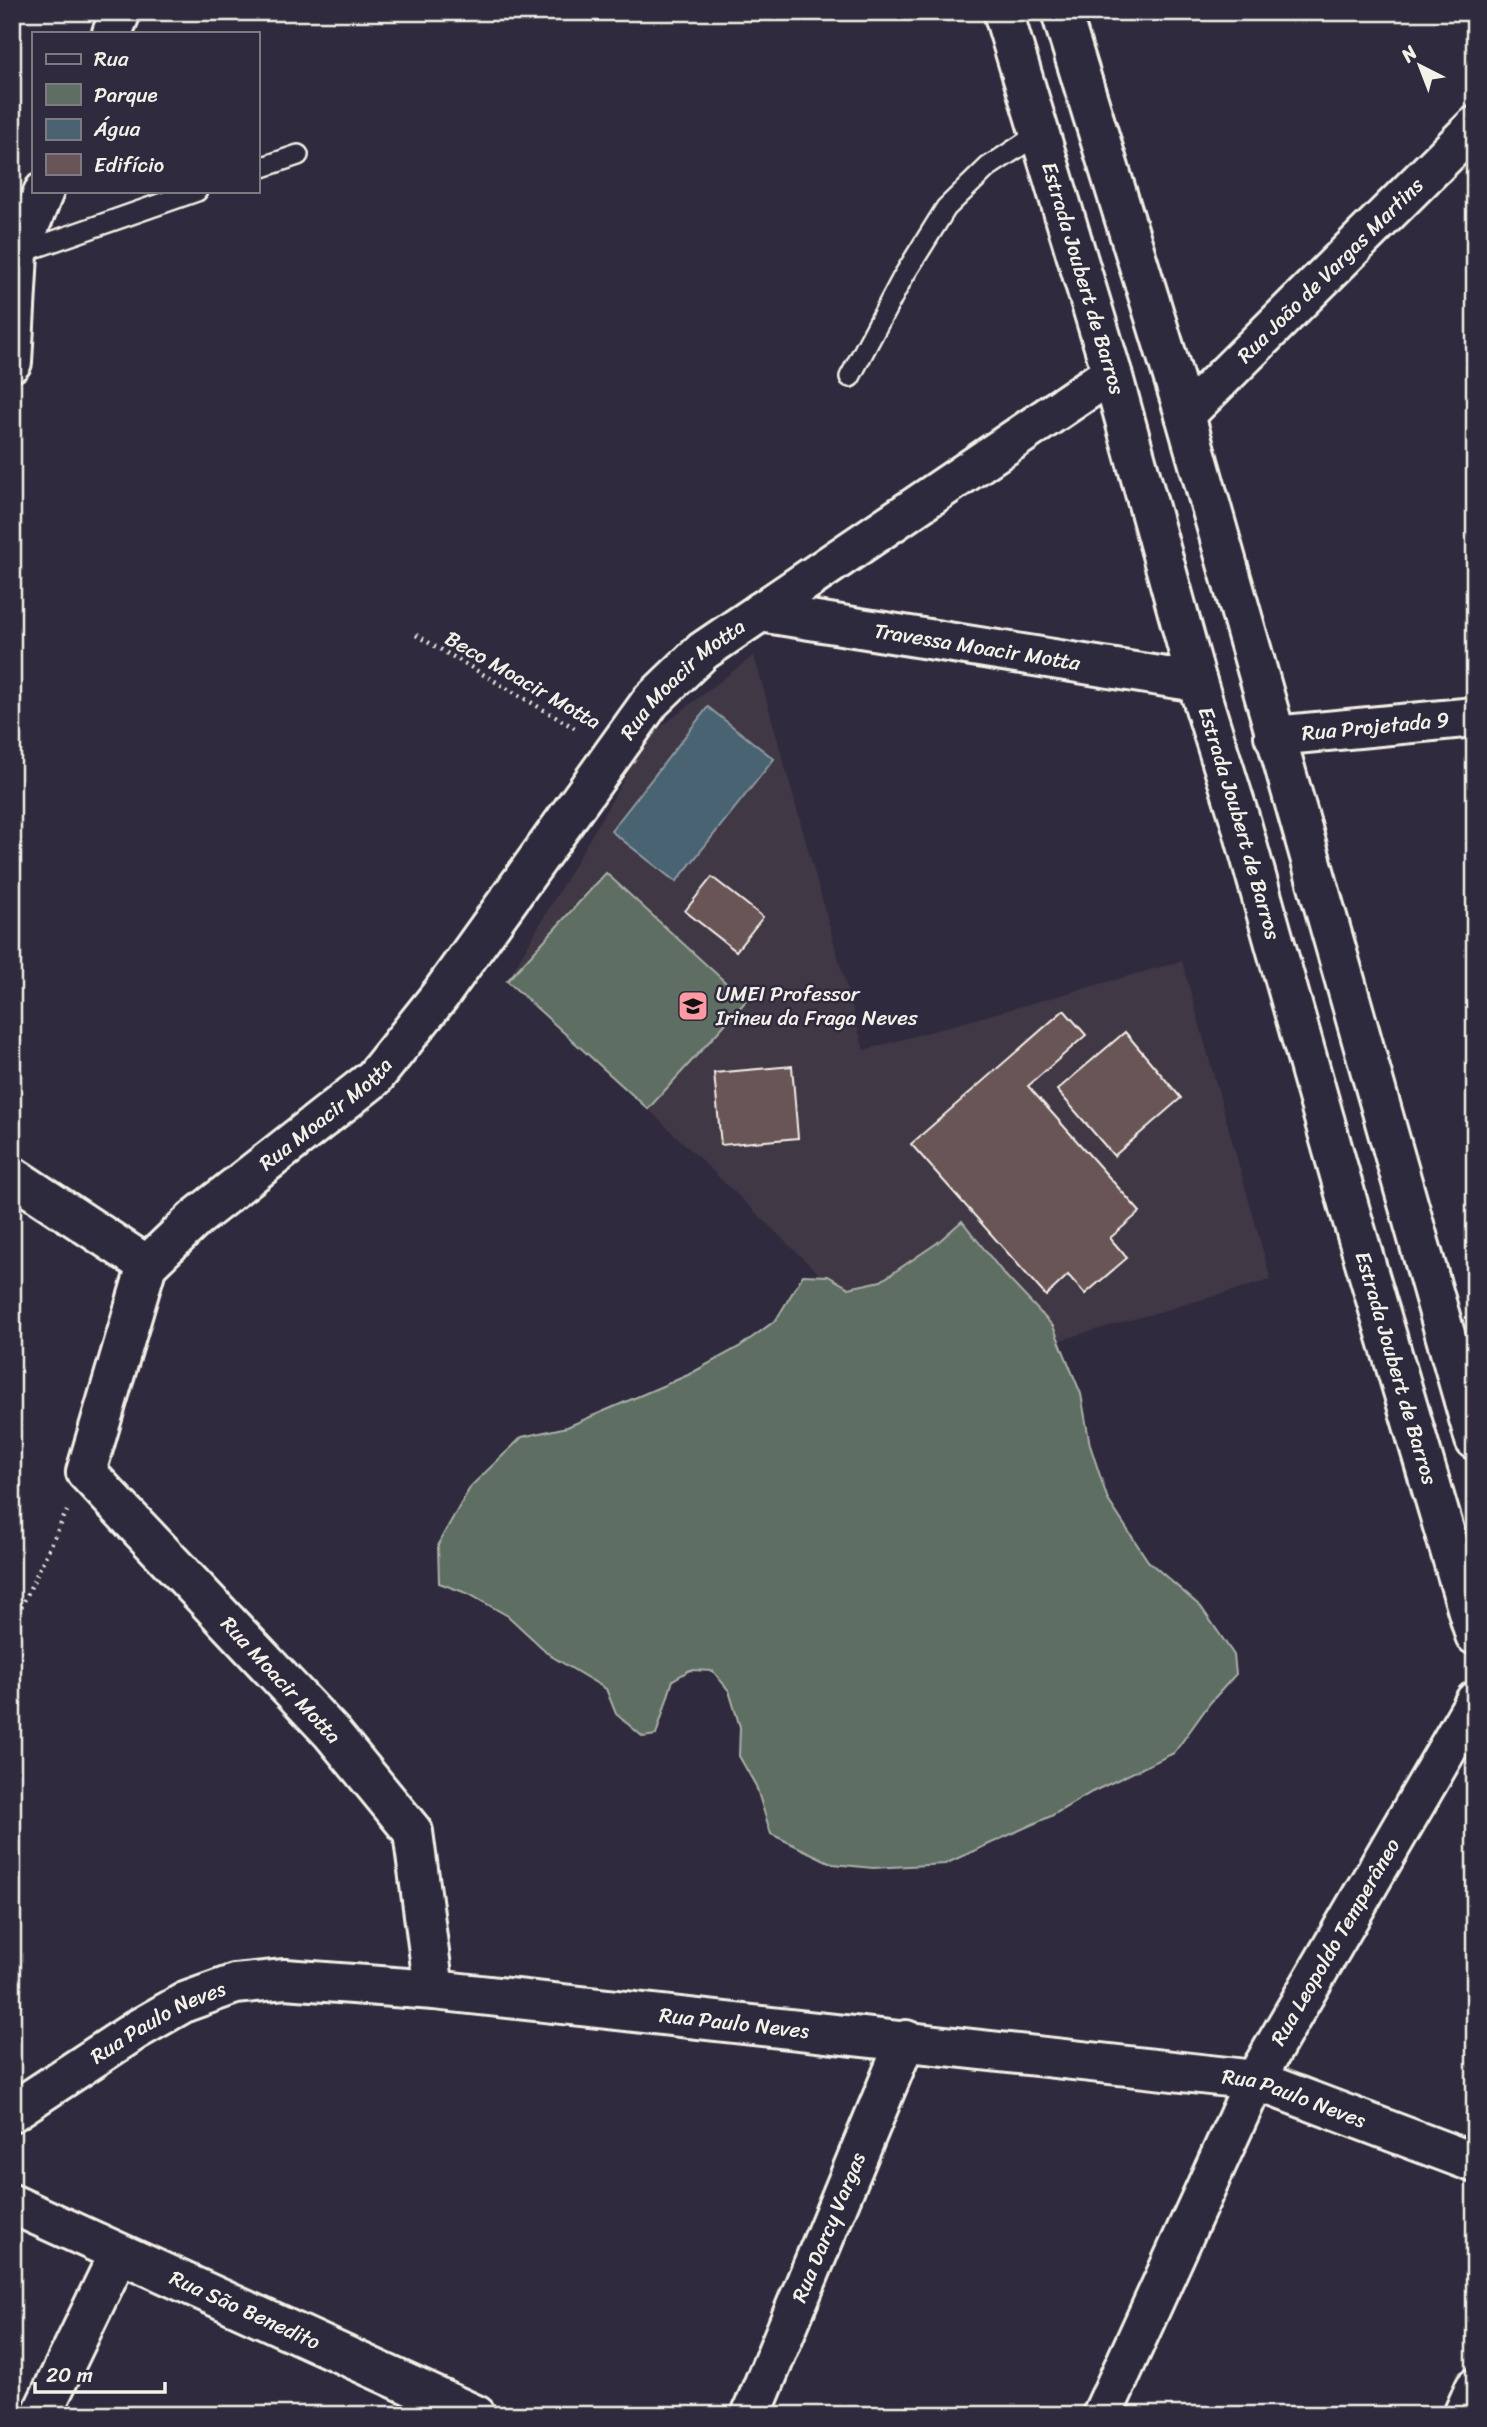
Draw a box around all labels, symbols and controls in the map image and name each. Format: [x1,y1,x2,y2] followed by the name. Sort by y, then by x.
[32,32,259,192] legend
[1386,32,1456,102] north arrow
[1392,37,1426,71] text: N
[94,40,129,78] text: Rua
[94,76,158,114] text: Parque
[93,110,141,148] text: Água
[94,146,164,184] text: Edifício
[1030,157,1136,399] street label: Estrada Joubert de Barros
[1227,168,1433,373] street label: Rua João de Vargas Martins
[610,608,754,748] street label: Rua Moacir Motta
[871,612,1084,682] street label: Travessa Moacir Motta
[438,620,609,741] street label: Beco Moacir Motta
[1300,701,1451,752] street label: Rua Projetada 9
[1187,702,1292,945] street label: Estrada Joubert de Barros
[715,975,918,1037] place label: UMEI Professor Irineu da Fraga Neves
[676,989,710,1023] school or university icon: UMEI Professor Irineu da Fraga Neves
[250,1048,403,1181] street label: Rua Moacir Motta
[1344,1247,1449,1490] street label: Estrada Joubert de Barros
[211,1607,351,1754] street label: Rua Moacir Motta
[1260,1830,1411,2053] street label: Rua Leopoldo Temperâneo
[82,1970,231,2074] street label: Rua Paulo Neves
[657,1996,811,2050] street label: Rua Paulo Neves
[1220,2058,1372,2139] street label: Rua Paulo Neves
[780,2146,877,2309] street label: Rua Darcy Vargas
[163,2259,327,2361] street label: Rua São Benedito
[35,2350,164,2394] scale bar
[46,2356,93,2394] text: 20 m

